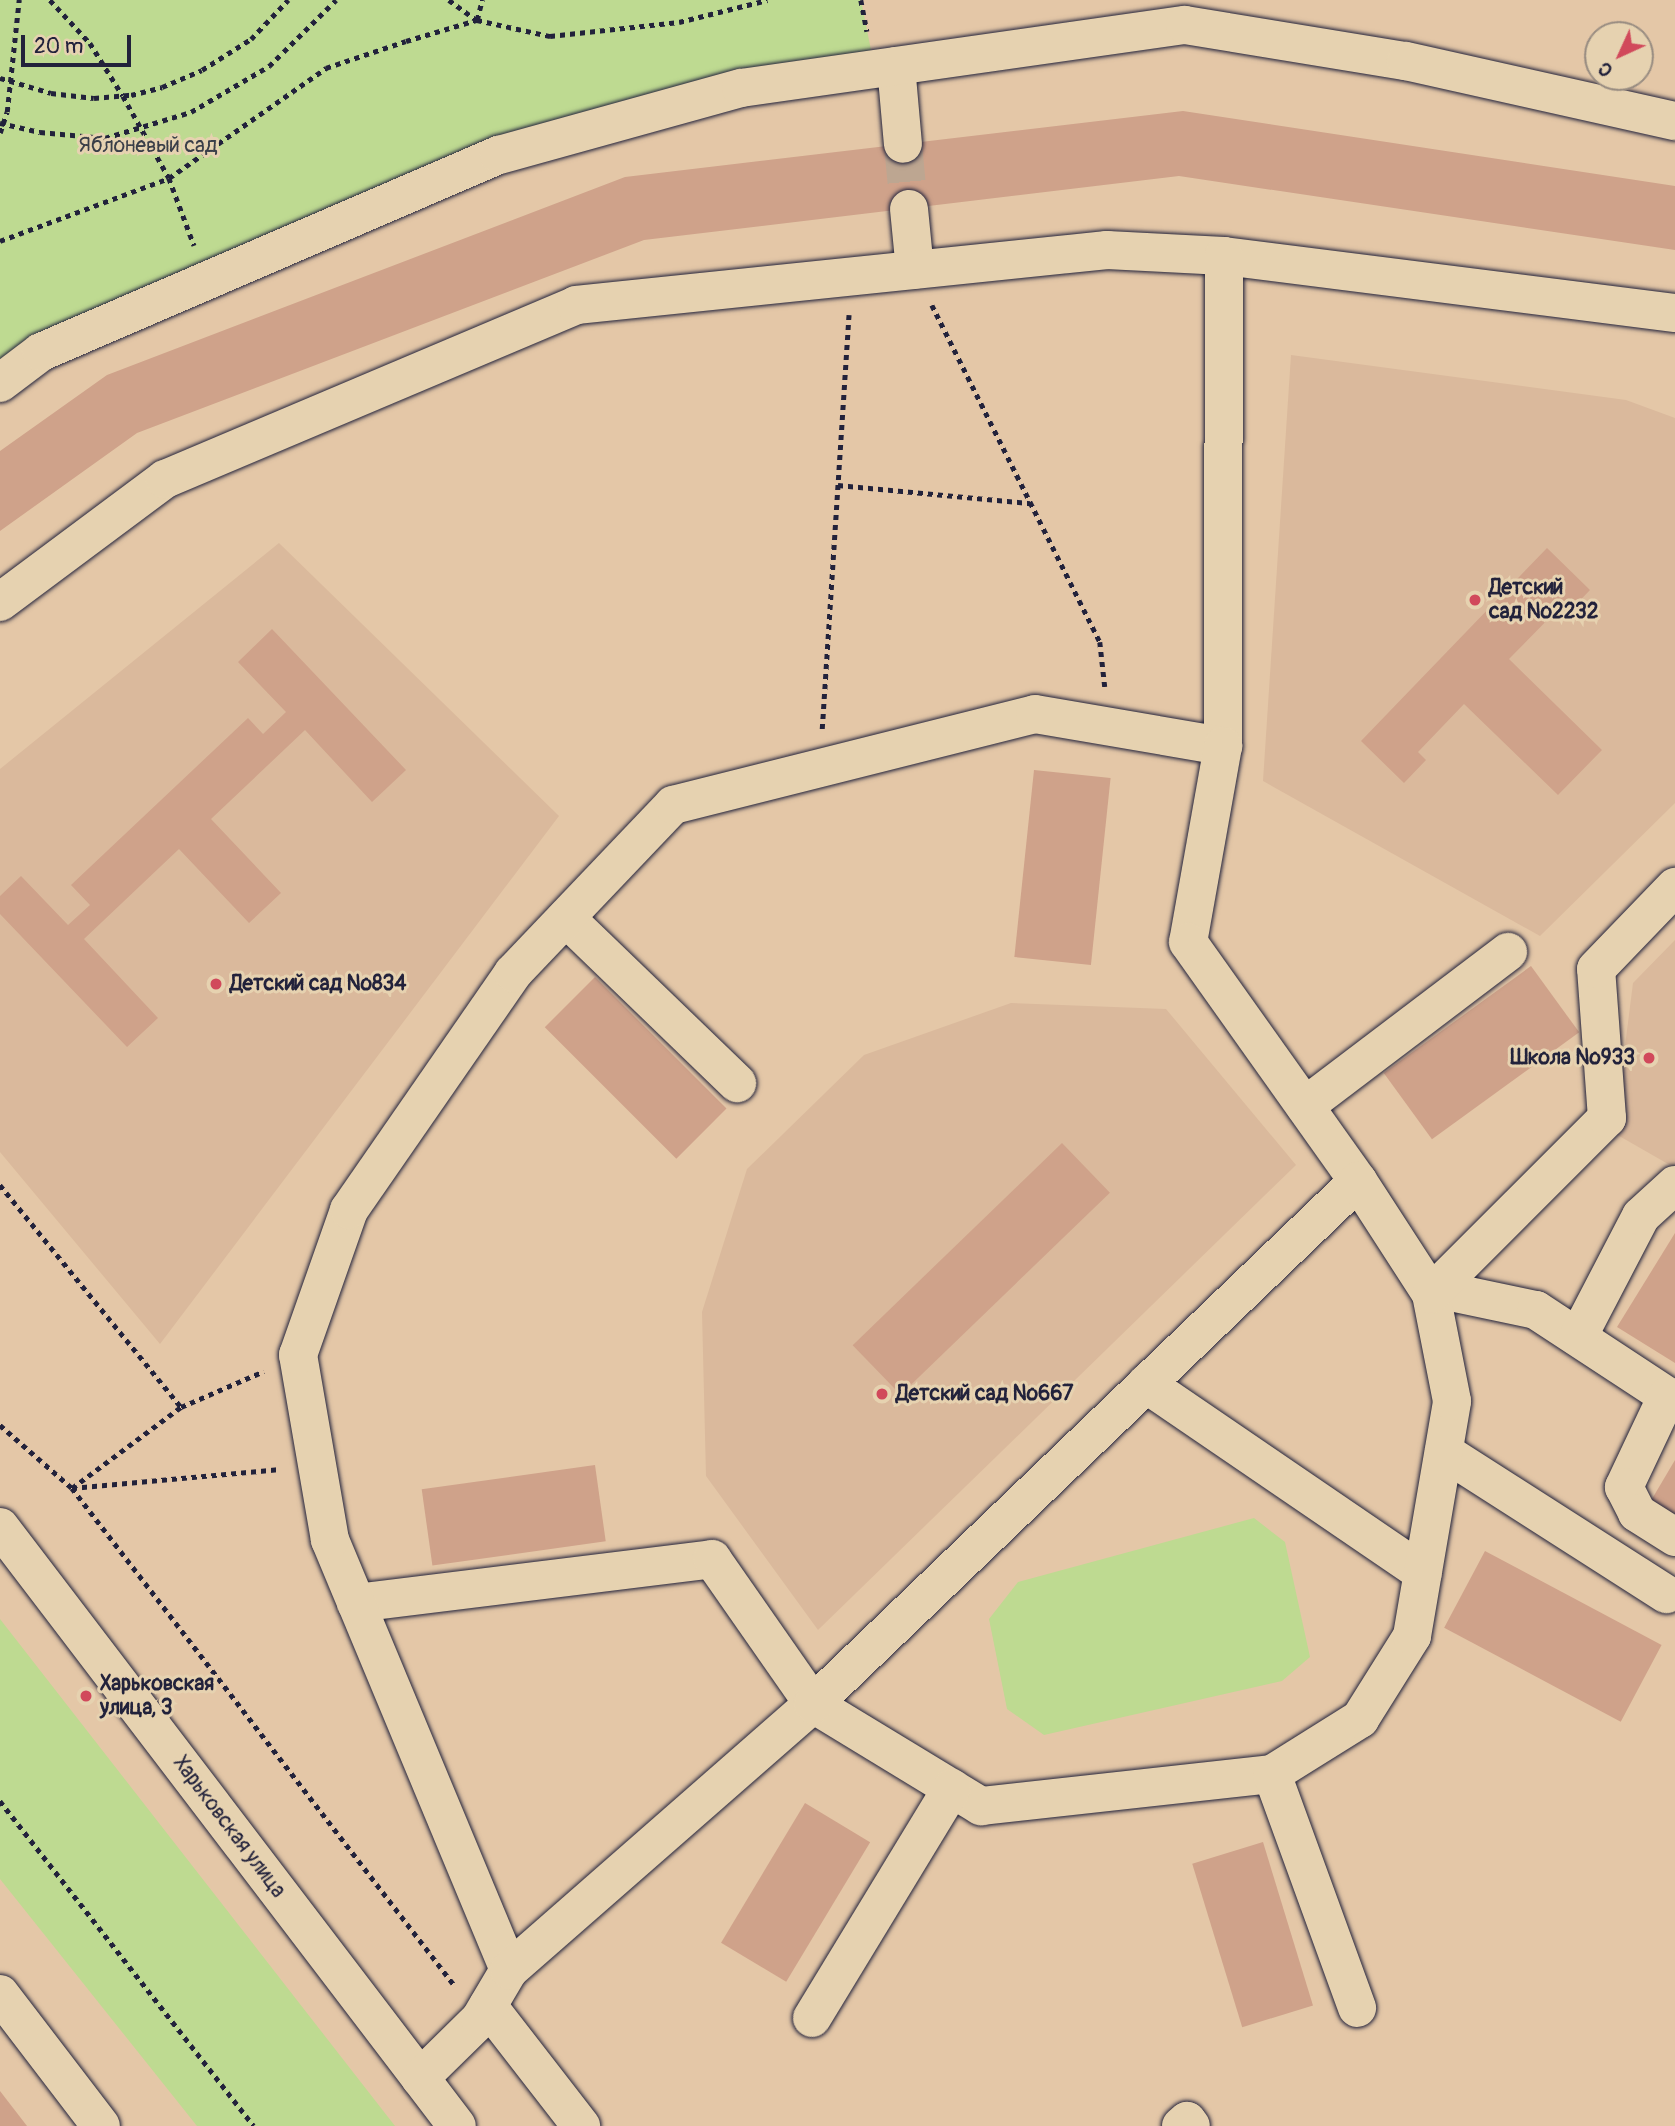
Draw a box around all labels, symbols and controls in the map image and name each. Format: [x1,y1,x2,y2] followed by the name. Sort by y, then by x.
[24,21,135,65] scale bar
[1584,21,1654,91] north arrow
[34,33,83,60] text: 20 m
[1593,57,1618,82] text: С
[79,133,217,159] park label: Яблоневый сад
[1489,575,1598,625] place label: Детский сад №2232
[1467,592,1483,608] marker: Детский сад №2232
[230,971,407,997] place label: Детский сад №834
[208,976,224,992] marker: Детский сад №834
[1511,1045,1635,1071] place label: Школа №933
[1641,1050,1657,1066] marker: Школа №933
[896,1381,1073,1407] place label: Детский сад №667
[874,1386,890,1402] marker: Детский сад №667
[100,1671,214,1721] place label: Харьковская улица, 3
[78,1688,94,1704] marker: Харьковская улица, 3
[167,1751,291,1903] street label: Харьковская улица

